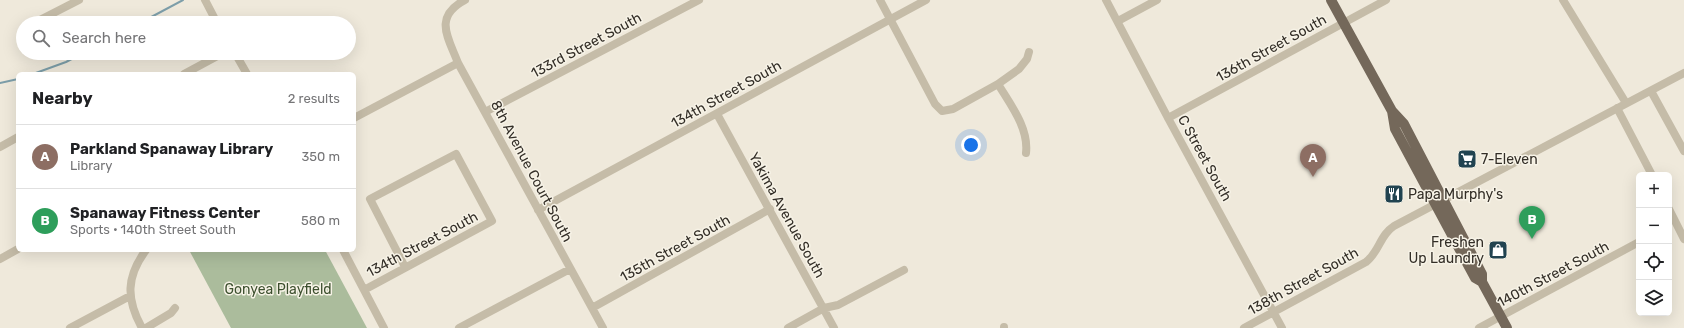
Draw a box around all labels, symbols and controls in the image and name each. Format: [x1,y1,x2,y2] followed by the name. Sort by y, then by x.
[528,9,644,82] street label: 133rd Street South
[1213,11,1329,86] street label: 136th Street South
[16,16,356,60] search box
[30,27,52,49] icon: search
[62,29,146,47] text: Search here
[668,57,784,132] street label: 134th Street South
[32,88,93,108] text: Nearby
[288,91,340,106] text: 2 results
[487,98,576,245] street label: 8th Avenue Court South
[1174,112,1235,204] street label: C Street South
[961,135,981,155] your location
[70,140,273,158] text: Parkland Spanaway Library
[1300,144,1326,177] pin: A
[1456,148,1478,170] supermarket icon: 7-Eleven
[40,149,50,164] text: A
[301,149,340,164] text: 350 m
[745,150,828,281] street label: Yakima Avenue South
[1481,151,1538,168] place label: 7-Eleven
[70,158,112,173] text: Library
[1636,172,1672,316] map controls
[1636,172,1672,208] button: +
[1383,183,1405,205] restaurant icon: Papa Murphy's
[1408,186,1503,203] place label: Papa Murphy's
[70,204,260,222] text: Spanaway Fitness Center
[1519,206,1545,239] pin: B
[364,208,481,281] street label: 134th Street South
[1636,208,1672,244] button: −
[617,211,733,286] street label: 135th Street South
[40,213,50,228] text: B
[301,213,340,228] text: 580 m
[70,222,236,237] text: Sports · 140th Street South
[1409,234,1484,267] place label: Freshen Up Laundry
[1494,238,1612,311] street label: 140th Street South
[1487,239,1509,261] shop icon: Freshen Up Laundry
[1245,244,1362,319] street label: 138th Street South
[1636,244,1672,280] button: locate
[1636,280,1672,316] button: layers
[224,281,332,298] park label: Gonyea Playfield

